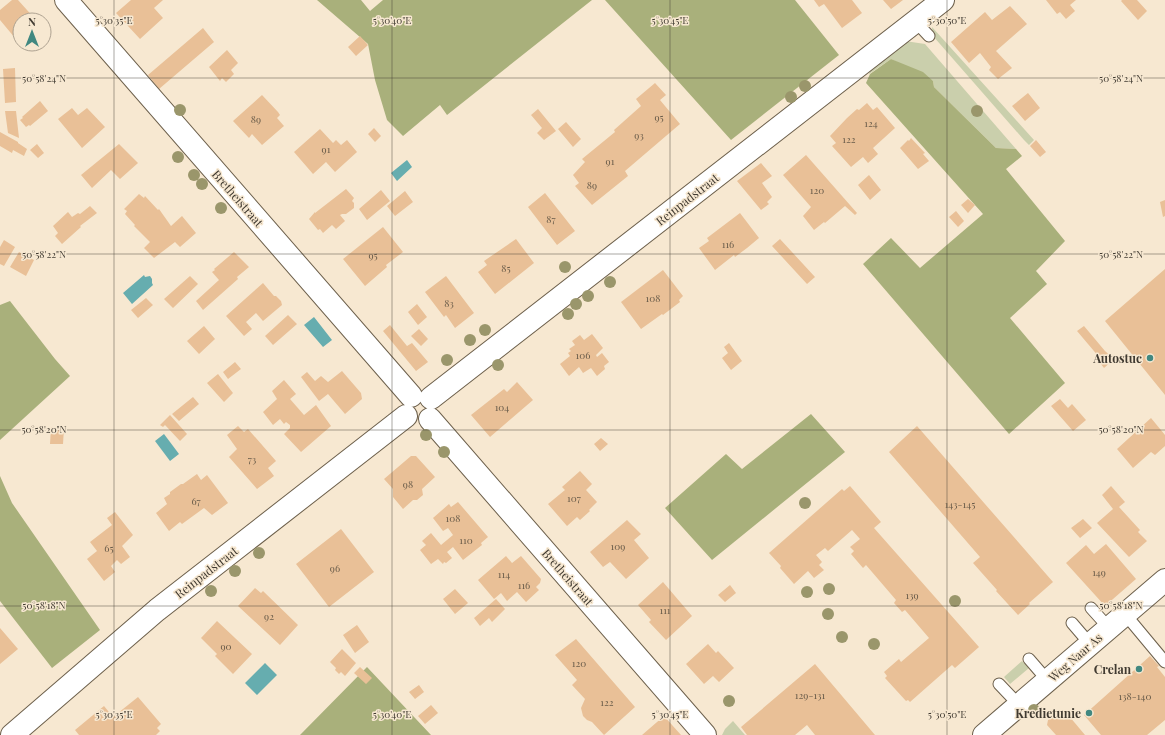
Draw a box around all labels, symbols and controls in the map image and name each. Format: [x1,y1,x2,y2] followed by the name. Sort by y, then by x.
[12,12,52,52] north arrow
[95,13,133,27] text: 5°30'35"E
[373,13,411,27] text: 5°30'40"E
[652,13,688,27] text: 5°30'45"E
[928,13,966,27] text: 5°30'50"E
[28,14,36,29] text: N
[22,71,66,85] text: 50°58'24"N
[1099,71,1143,85] text: 50°58'24"N
[654,110,664,124] house number: 95
[251,112,261,126] house number: 89
[864,116,878,130] house number: 124
[634,128,644,142] house number: 93
[842,132,856,146] house number: 122
[322,142,331,156] house number: 91
[606,154,615,168] house number: 91
[209,166,268,230] street label: Bretheistraat
[652,169,722,229] street label: Reinpadstraat
[587,178,597,192] house number: 89
[810,183,824,197] house number: 120
[546,212,556,226] house number: 87
[722,237,734,251] house number: 116
[22,247,66,261] text: 50°58'22"N
[1099,247,1143,261] text: 50°58'22"N
[368,248,378,262] house number: 95
[501,261,511,275] house number: 85
[646,291,660,305] house number: 108
[444,296,454,310] house number: 83
[576,348,590,362] house number: 106
[1092,350,1142,366] place label: Autostuc
[1145,353,1155,363] marker: Autostuc
[495,400,509,414] house number: 104
[21,422,67,436] text: 50°58'20"N
[1098,422,1144,436] text: 50°58'20"N
[248,452,257,466] house number: 73
[403,477,413,491] house number: 98
[567,491,581,505] house number: 107
[191,494,201,508] house number: 67
[945,497,975,511] house number: 143-145
[446,511,460,525] house number: 108
[459,533,473,547] house number: 110
[611,539,625,553] house number: 109
[104,541,114,555] house number: 65
[171,542,241,602] street label: Reinpadstraat
[539,545,598,609] street label: Bretheistraat
[330,561,340,575] house number: 96
[1092,565,1106,579] house number: 149
[498,567,510,581] house number: 114
[518,578,530,592] house number: 116
[905,588,919,602] house number: 139
[22,598,66,612] text: 50°58'18"N
[1099,598,1143,612] text: 50°58'18"N
[659,603,671,617] house number: 111
[264,609,274,623] house number: 92
[1044,629,1105,685] street label: Weg Naar As
[220,639,232,653] house number: 90
[572,656,586,670] house number: 120
[1094,661,1132,677] place label: Crelan
[1134,664,1144,674] marker: Crelan
[795,688,825,702] house number: 129-131
[1119,689,1151,703] house number: 138-140
[600,695,614,709] house number: 122
[1015,705,1081,721] place label: Kredietunie
[95,707,133,721] text: 5°30'35"E
[373,707,411,721] text: 5°30'40"E
[652,707,688,721] text: 5°30'45"E
[928,707,966,721] text: 5°30'50"E
[1084,708,1094,718] marker: Kredietunie

